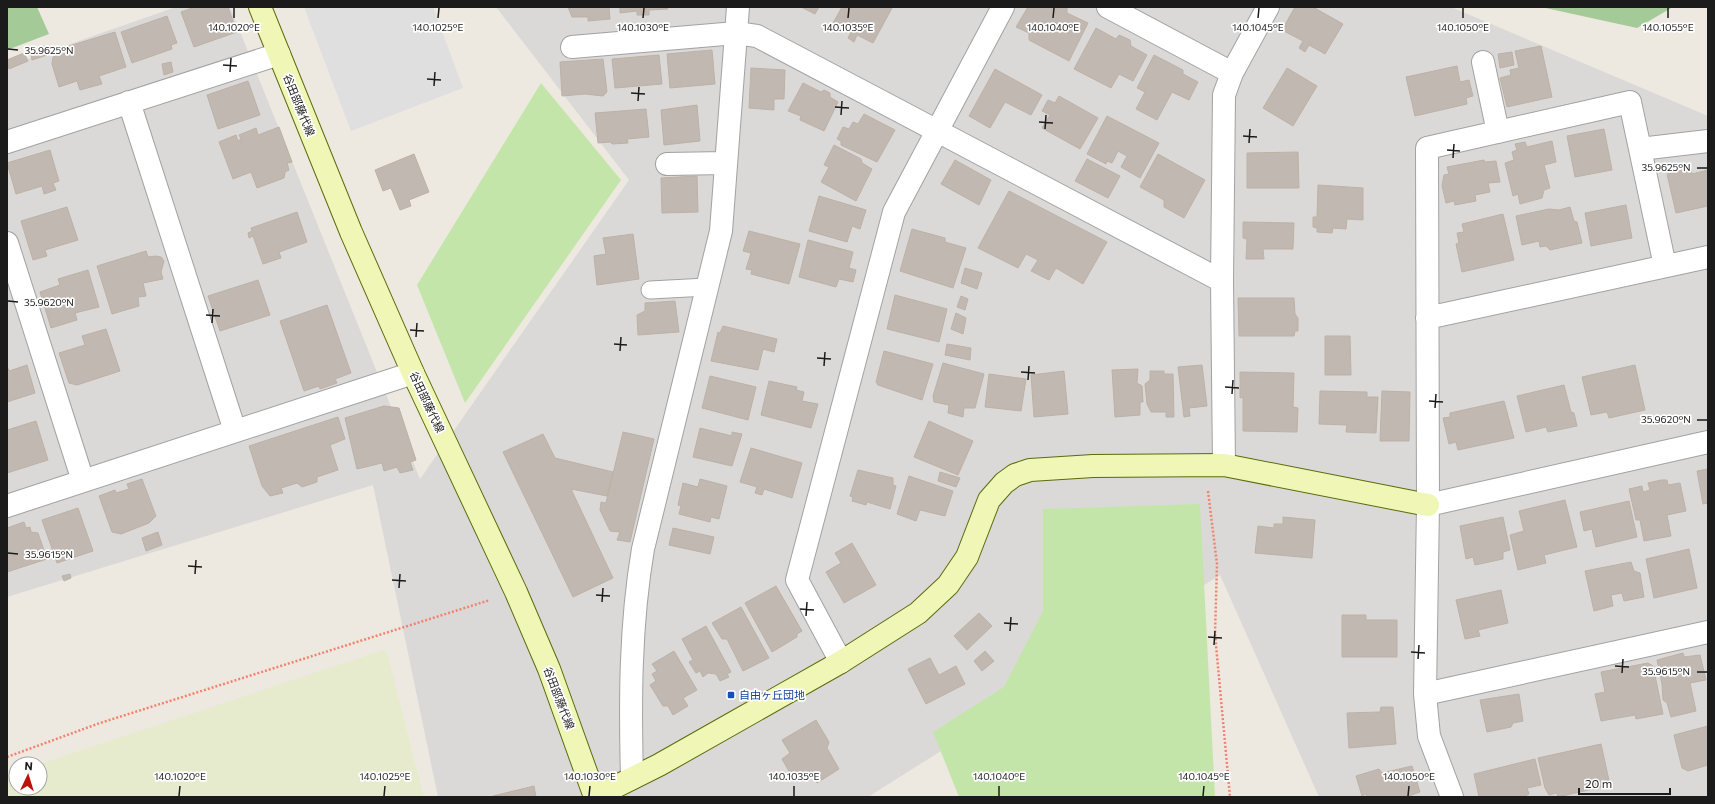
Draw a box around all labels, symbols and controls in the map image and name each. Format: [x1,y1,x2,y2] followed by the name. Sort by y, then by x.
[208,21,260,33] text: 140.1020°E
[413,21,464,33] text: 140.1025°E
[617,21,669,33] text: 140.1030°E
[822,21,874,33] text: 140.1035°E
[1027,21,1079,33] text: 140.1040°E
[1232,21,1284,33] text: 140.1045°E
[1437,21,1489,33] text: 140.1050°E
[1642,21,1694,33] text: 140.1055°E
[24,44,74,56] text: 35.9625°N
[281,72,318,138] street label: 谷田部藤代線
[1641,161,1691,173] text: 35.9625°N
[24,296,74,308] text: 35.9620°N
[408,369,447,434] street label: 谷田部藤代線
[1641,413,1691,425] text: 35.9620°N
[25,548,73,560] text: 35.9615°N
[542,665,577,731] street label: 谷田部藤代線
[1642,665,1690,677] text: 35.9615°N
[739,688,805,701] place label: 自由ヶ丘団地
[726,690,736,700] marker: 自由ヶ丘団地
[8,756,48,796] north arrow
[24,759,33,772] text: N
[154,770,206,782] text: 140.1020°E
[360,770,411,782] text: 140.1025°E
[564,770,616,782] text: 140.1030°E
[768,770,820,782] text: 140.1035°E
[973,770,1025,782] text: 140.1040°E
[1178,770,1230,782] text: 140.1045°E
[1383,770,1435,782] text: 140.1050°E
[1579,770,1670,796] scale bar
[1585,776,1612,790] text: 20 m

